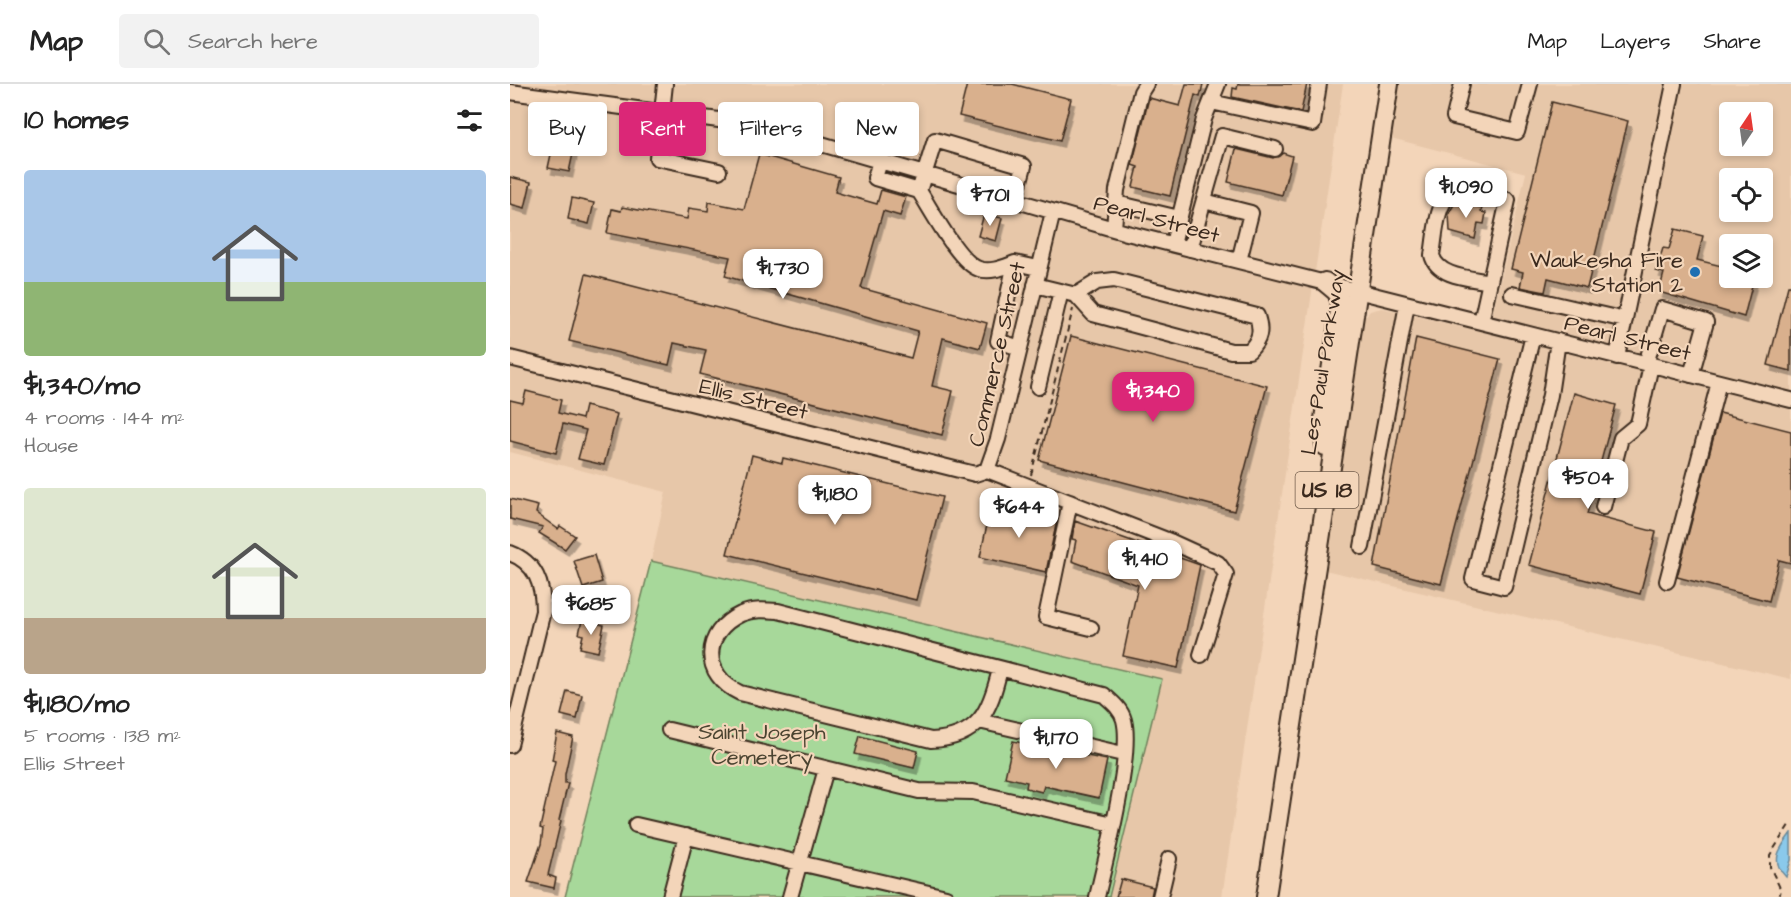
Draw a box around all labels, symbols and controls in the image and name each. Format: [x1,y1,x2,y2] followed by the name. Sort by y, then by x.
[119,14,539,68] search box
[30,22,83,61] text: Map
[140,25,173,58] icon: search
[188,26,318,57] text: Search here
[1527,27,1567,56] text: Map
[1600,27,1670,56] text: Layers
[1703,27,1761,56] text: Share
[24,102,129,138] text: 10 homes
[528,102,607,156] chip: Buy
[619,102,706,156] chip: Rent
[718,102,823,156] chip: Filters
[835,102,919,156] chip: New
[1719,102,1773,156] north arrow
[1719,102,1773,288] map controls
[453,104,486,137] icon: filters
[1417,168,1515,219] pin: $1,090
[1719,168,1773,222] button: locate
[1439,173,1493,201] text: $1,090
[954,176,1026,227] pin: $701
[971,181,1009,209] text: $701
[1090,188,1223,251] street label: Pearl Street
[201,209,309,317] icon: home
[1719,234,1773,288] button: layers
[1530,245,1683,301] place label: Waukesha Fire Station 2
[734,249,832,300] pin: $1,730
[757,254,809,282] text: $1,730
[961,259,1034,450] street label: Commerce Street
[1688,265,1702,279] marker: Waukesha Fire Station 2
[1293,267,1354,457] street label: Les Paul Parkway
[1561,308,1694,369] street label: Pearl Street
[24,368,140,404] text: $1,340/mo
[696,371,811,428] street label: Ellis Street
[1104,372,1202,423] pin: $1,340
[1126,377,1180,405] text: $1,340
[24,404,184,432] text: 4 rooms · 144 m²
[24,432,78,460] text: House
[1552,459,1624,510] pin: $504
[1562,464,1614,492] text: $504
[1296,472,1358,508] road number: US 18
[786,475,884,526] pin: $1,180
[812,480,858,508] text: $1,180
[983,488,1055,539] pin: $644
[994,493,1044,521] text: $644
[201,527,309,635] icon: home
[1096,540,1194,591] pin: $1,410
[1122,545,1168,573] text: $1,410
[555,585,627,636] pin: $685
[566,590,616,618] text: $685
[24,686,130,722] text: $1,180/mo
[698,717,826,774] park label: Saint Joseph Cemetery
[1007,719,1105,770] pin: $1,170
[24,722,181,750] text: 5 rooms · 138 m²
[1034,724,1078,752] text: $1,170
[24,750,125,778] text: Ellis Street

